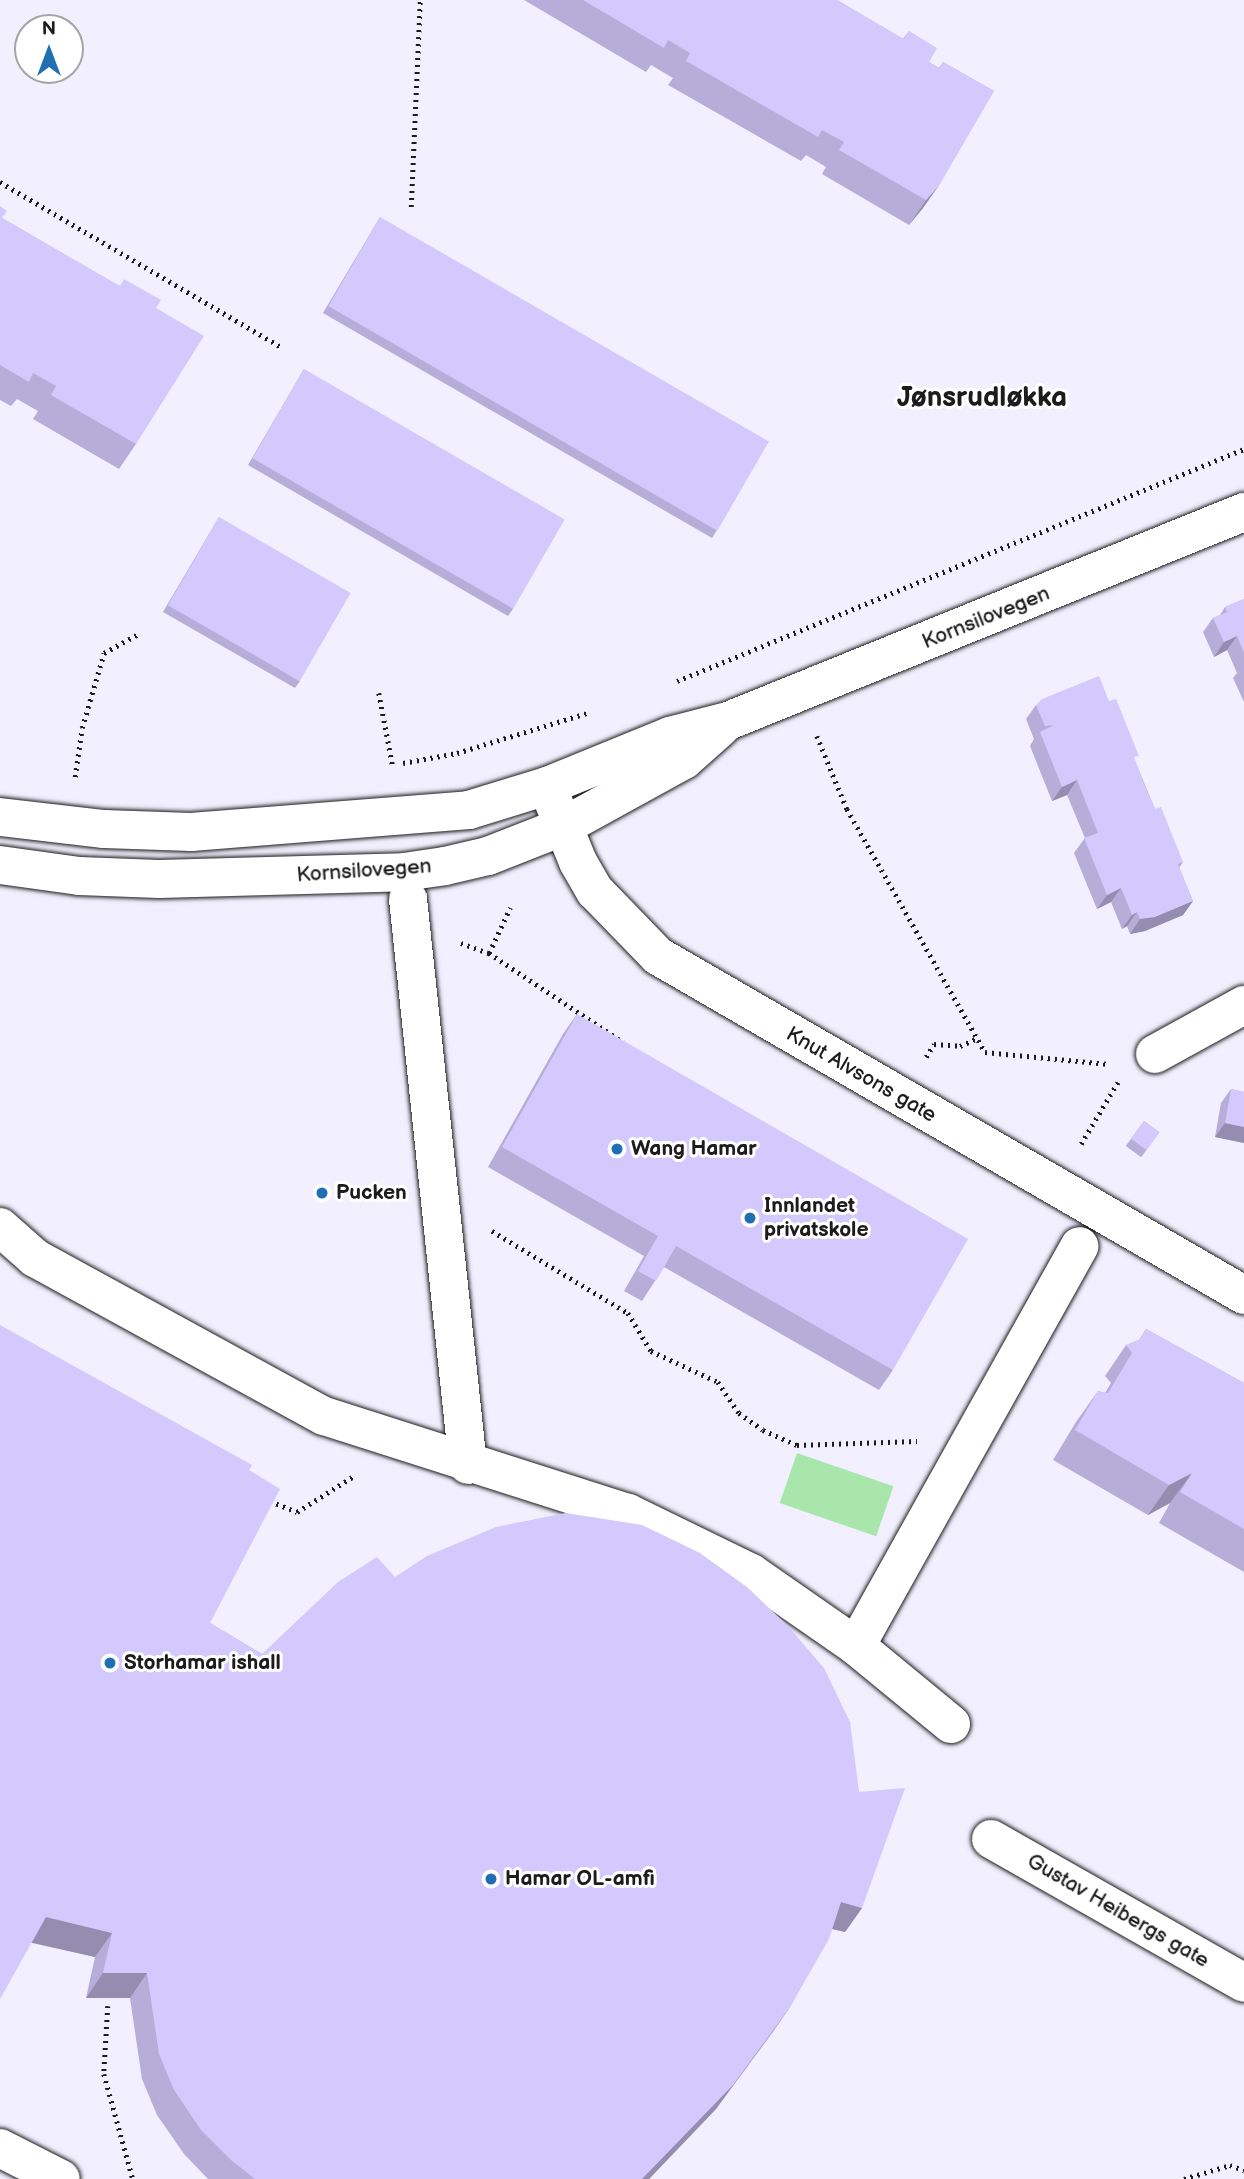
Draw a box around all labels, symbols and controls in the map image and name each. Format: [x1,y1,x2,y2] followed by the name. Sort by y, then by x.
[14,14,84,84] north arrow
[42,18,56,41] text: N
[897,381,1067,415] district label: Jønsrudløkka
[919,581,1053,655] street label: Kornsilovegen
[296,854,432,888] street label: Kornsilovegen
[781,1022,941,1128] street label: Knut Alvsons gate
[631,1136,757,1162] place label: Wang Hamar
[609,1141,625,1157] marker: Wang Hamar
[336,1180,407,1206] place label: Pucken
[314,1185,330,1201] marker: Pucken
[764,1193,868,1243] place label: Innlandet privatskole
[742,1210,758,1226] marker: Innlandet privatskole
[124,1650,281,1676] place label: Storhamar ishall
[102,1655,118,1671] marker: Storhamar ishall
[1023,1849,1213,1973] street label: Gustav Heibergs gate
[505,1866,655,1892] place label: Hamar OL-amfi
[483,1871,499,1887] marker: Hamar OL-amfi

